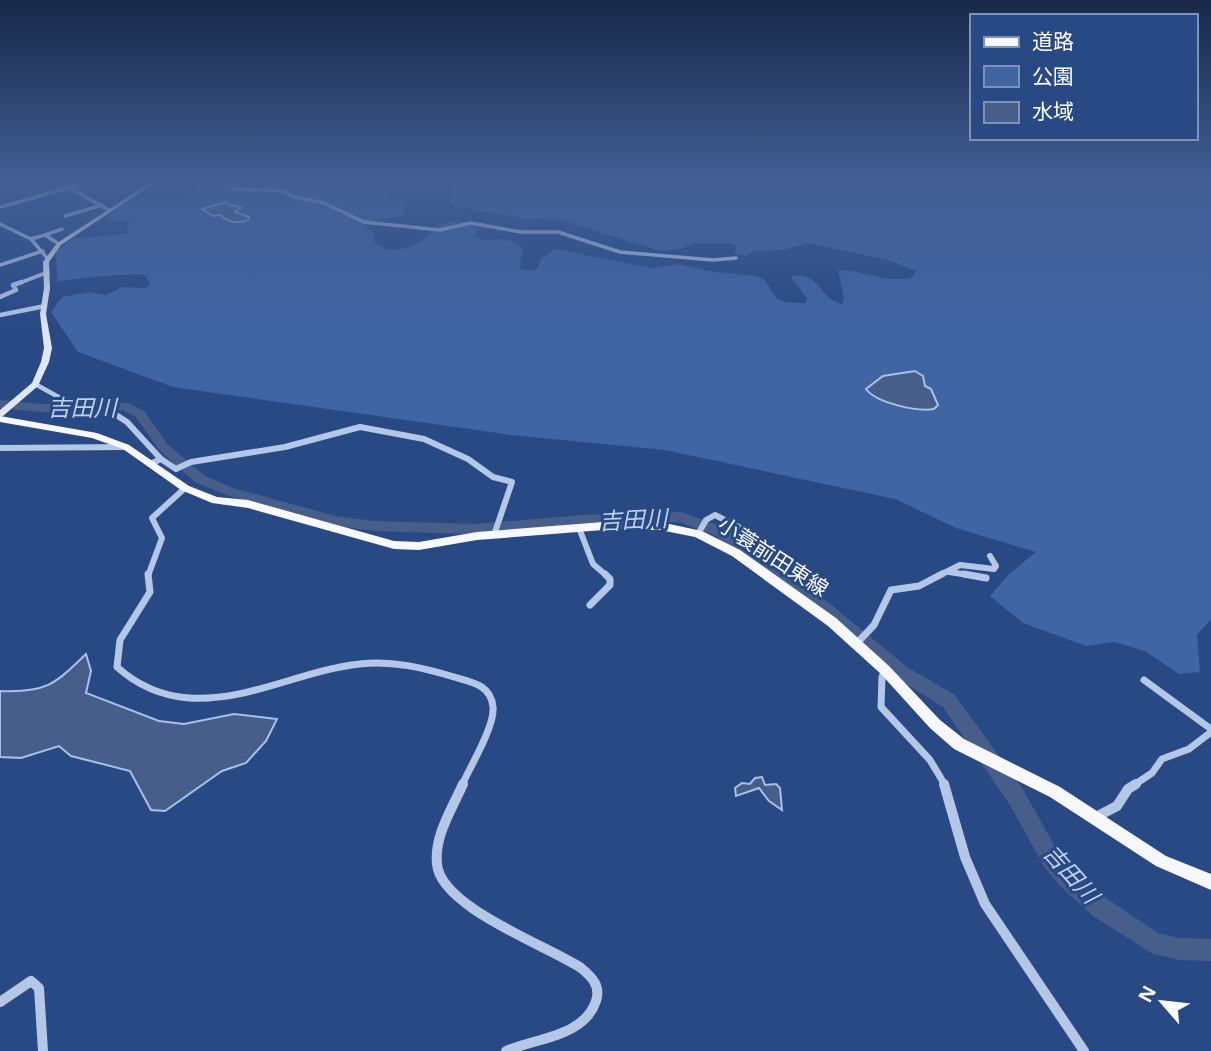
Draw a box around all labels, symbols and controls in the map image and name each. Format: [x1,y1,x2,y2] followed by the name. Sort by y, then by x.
[970,14,1197,140] legend
[1032,27,1074,55] text: 道路
[1032,62,1074,90] text: 公園
[1032,97,1074,125] text: 水域
[48,391,120,423] water label: 吉田川
[598,501,671,537] water label: 吉田川
[713,510,834,602] street label: 小蓑前田東線
[1037,837,1109,912] water label: 吉田川
[1127,967,1197,1037] north arrow
[1132,981,1162,1007] text: N

